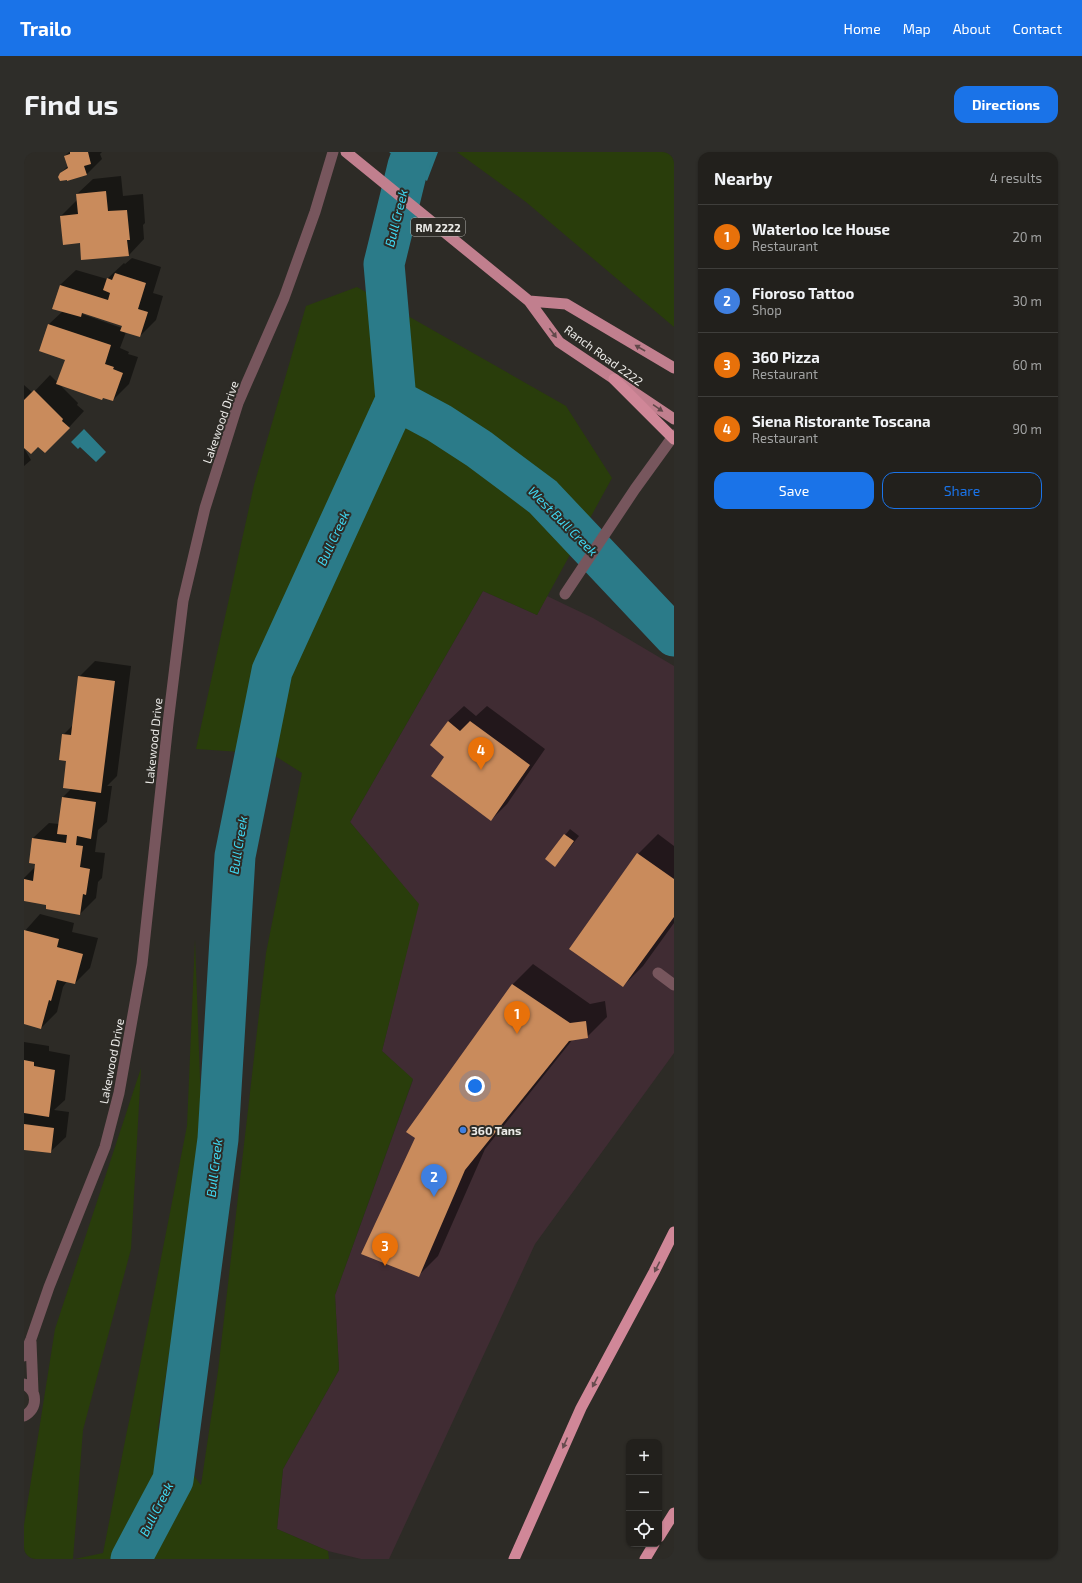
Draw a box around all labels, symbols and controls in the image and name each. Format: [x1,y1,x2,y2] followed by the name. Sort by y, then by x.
[20,17,72,40] text: Trailo
[844,20,881,37] text: Home
[903,20,931,37] text: Map
[953,20,991,37] text: About
[1013,20,1062,37] text: Contact
[954,86,1058,123] button: Directions
[24,87,118,121] text: Find us
[714,168,772,188] text: Nearby
[990,170,1042,186] text: 4 results
[381,187,411,248] water label: Bull Creek
[411,218,465,236] road number: RM 2222
[752,220,890,238] text: Waterloo Ice House
[724,229,730,245] text: 1
[1013,229,1042,245] text: 20 m
[752,238,818,254] text: Restaurant
[752,284,854,302] text: Fioroso Tattoo
[723,293,731,309] text: 2
[1013,293,1042,309] text: 30 m
[752,302,782,318] text: Shop
[562,322,646,388] street label: Ranch Road 2222
[548,327,557,338] one-way arrow
[634,344,646,351] one-way arrow
[752,348,820,366] text: 360 Pizza
[723,357,731,373] text: 3
[1012,357,1042,373] text: 60 m
[752,366,818,382] text: Restaurant
[199,379,241,465] street label: Lakewood Drive
[652,404,663,412] one-way arrow
[752,412,931,430] text: Siena Ristorante Toscana
[723,421,731,437] text: 4
[1012,421,1042,437] text: 90 m
[752,430,818,446] text: Restaurant
[714,472,874,509] button: Save
[882,472,1042,509] button: Share
[525,483,601,559] water label: West Bull Creek
[313,508,353,568] water label: Bull Creek
[142,697,164,785] street label: Lakewood Drive
[468,737,494,770] pin: 4
[226,815,251,875] water label: Bull Creek
[504,1001,530,1034] pin: 1
[96,1017,126,1105] street label: Lakewood Drive
[465,1076,485,1096] your location
[471,1123,521,1137] place label: 360 Tans
[458,1125,468,1135] marker: 360 Tans
[202,1138,226,1198] water label: Bull Creek
[421,1164,447,1197] pin: 2
[372,1233,398,1266] pin: 3
[653,1261,660,1273] one-way arrow
[592,1376,598,1388] one-way arrow
[562,1438,568,1449] one-way arrow
[626,1439,662,1547] map controls
[626,1439,662,1475] button: +
[626,1475,662,1511] button: −
[136,1479,177,1539] water label: Bull Creek
[626,1511,662,1547] button: locate

